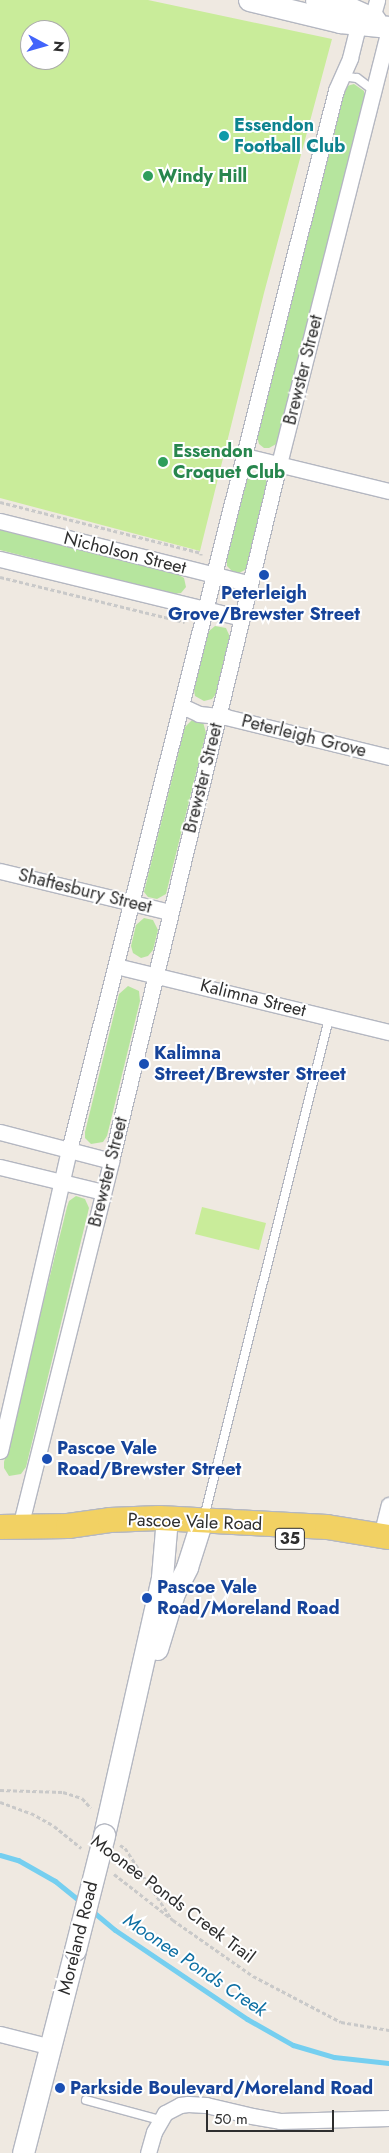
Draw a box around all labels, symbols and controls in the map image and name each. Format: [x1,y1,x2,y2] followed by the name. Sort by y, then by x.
[20,20,70,70] north arrow
[48,40,69,53] text: N
[234,115,345,158] place label: Essendon Football Club
[218,130,230,142] marker: Essendon Football Club
[158,165,247,187] place label: Windy Hill
[142,170,154,182] marker: Windy Hill
[279,313,327,427] street label: Brewster Street
[173,441,285,484] place label: Essendon Croquet Club
[157,456,169,468] marker: Essendon Croquet Club
[61,527,189,579] street label: Nicholson Street
[258,569,270,581] marker: Peterleigh Grove/Brewster Street
[168,583,360,626] place label: Peterleigh Grove/Brewster Street
[239,710,369,762] street label: Peterleigh Grove
[179,721,227,835] street label: Brewster Street
[16,864,154,918] street label: Shaftesbury Street
[198,974,308,1022] street label: Kalimna Street
[154,1043,346,1086] place label: Kalimna Street/Brewster Street
[138,1058,150,1070] marker: Kalimna Street/Brewster Street
[84,1115,132,1229] street label: Brewster Street
[57,1438,241,1480] place label: Pascoe Vale Road/Brewster Street
[41,1453,53,1465] marker: Pascoe Vale Road/Brewster Street
[127,1509,263,1535] street label: Pascoe Vale Road
[274,1526,306,1552] road number: 35
[157,1577,340,1620] place label: Pascoe Vale Road/Moreland Road
[141,1592,153,1604] marker: Pascoe Vale Road/Moreland Road
[87,1830,259,1968] street label: Moonee Ponds Creek Trail
[53,1879,103,1997] street label: Moreland Road
[119,1909,271,2021] water label: Moonee Ponds Creek
[70,2077,373,2099] place label: Parkside Boulevard/Moreland Road
[54,2082,66,2094] marker: Parkside Boulevard/Moreland Road
[209,2100,336,2132] scale bar
[214,2108,248,2130] text: 50 m

